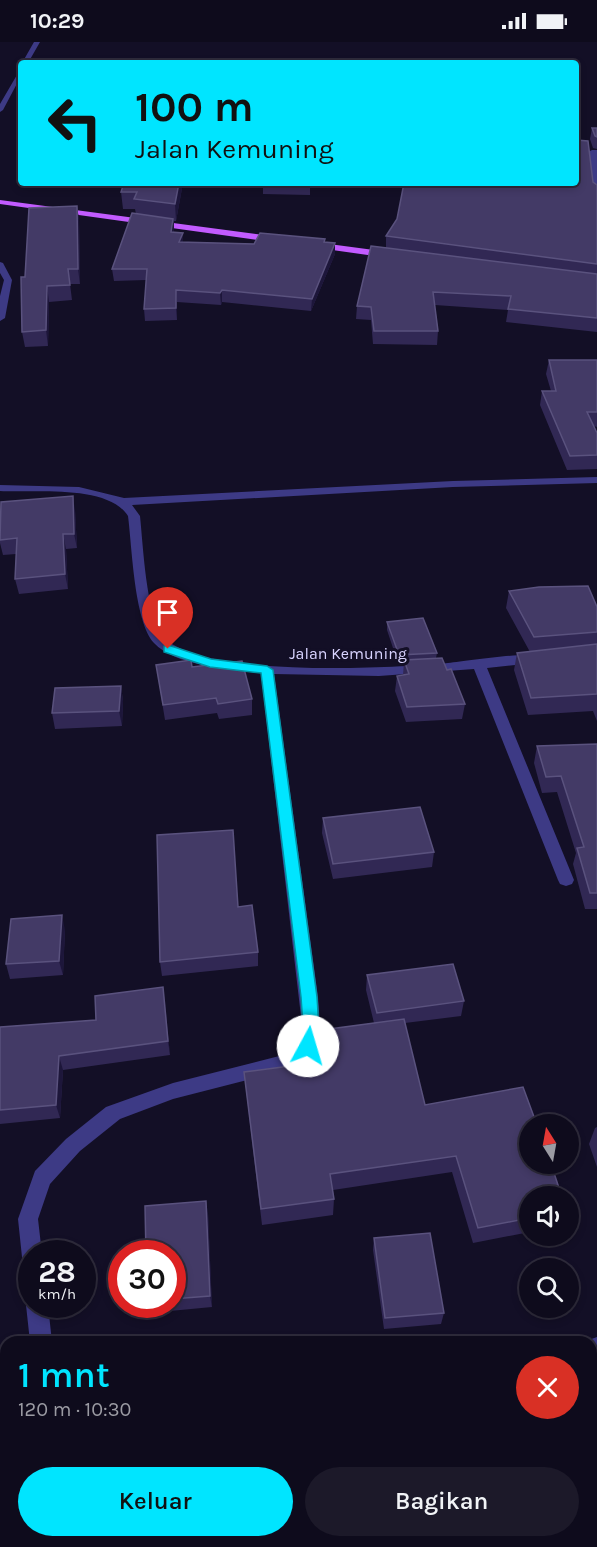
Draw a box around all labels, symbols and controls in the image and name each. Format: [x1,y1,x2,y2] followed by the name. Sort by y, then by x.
[30,8,84,34] text: 10:29
[135,82,254,132] text: 100 m
[36,84,114,162] icon: left
[135,133,334,165] text: Jalan Kemuning
[142,587,193,649] pin
[151,596,184,629] icon: arrive
[289,644,407,663] street label: Jalan Kemuning
[276,1014,340,1078] position arrow
[519,1114,579,1174] north arrow
[519,1114,579,1318] map controls
[519,1186,579,1246] button: sound
[108,1240,186,1318] speed limit sign: 30
[38,1254,76,1290] text: 28
[519,1258,579,1318] button: search
[38,1285,76,1303] text: km/h
[18,1354,110,1396] text: 1 mnt
[516,1356,579,1419] button: close
[18,1398,131,1421] text: 120 m · 10:30
[18,1467,293,1536] button: Keluar
[305,1467,579,1536] button: Bagikan

